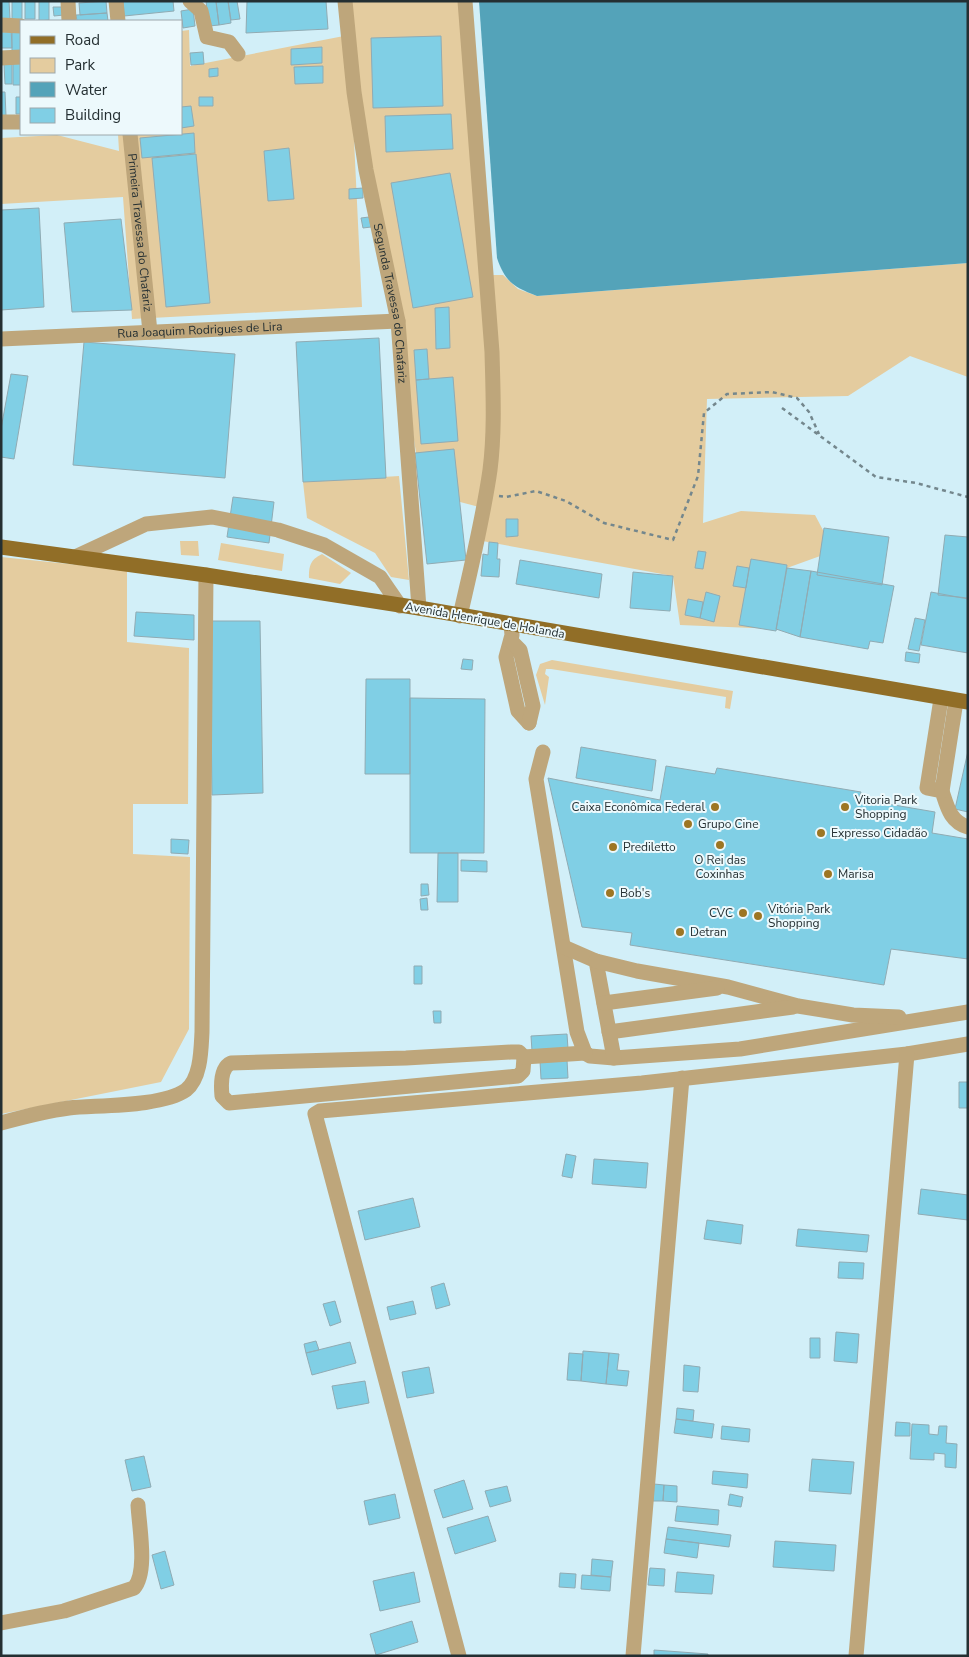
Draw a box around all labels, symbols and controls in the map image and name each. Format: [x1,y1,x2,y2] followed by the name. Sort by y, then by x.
[20,20,182,135] legend
[65,30,100,50] text: Road
[65,55,95,75] text: Park
[65,80,108,100] text: Water
[65,105,121,125] text: Building
[124,153,156,313] street label: Primeira Travessa do Chafariz
[369,222,411,384] street label: Segunda Travessa do Chafariz
[117,318,283,342] street label: Rua Joaquim Rodrigues de Lira
[404,598,566,642] street label: Avenida Henrique de Holanda
[854,792,918,822] place label: Vitoria Park Shopping
[571,799,705,815] place label: Caixa Econômica Federal
[709,801,721,813] marker: Caixa Econômica Federal
[839,801,851,813] marker: Vitoria Park Shopping
[698,816,759,832] place label: Grupo Cine
[682,818,694,830] marker: Grupo Cine
[831,825,928,841] place label: Expresso Cidadão
[815,827,827,839] marker: Expresso Cidadão
[623,839,676,855] place label: Prediletto
[714,839,726,851] marker: O Rei das Coxinhas
[607,841,619,853] marker: Prediletto
[694,852,746,882] place label: O Rei das Coxinhas
[838,866,874,882] place label: Marisa
[822,868,834,880] marker: Marisa
[620,885,650,901] place label: Bob's
[604,887,616,899] marker: Bob's
[767,901,831,931] place label: Vitória Park Shopping
[709,905,733,921] place label: CVC
[737,907,749,919] marker: CVC
[752,910,764,922] marker: Vitória Park Shopping
[690,924,727,940] place label: Detran
[674,926,686,938] marker: Detran

